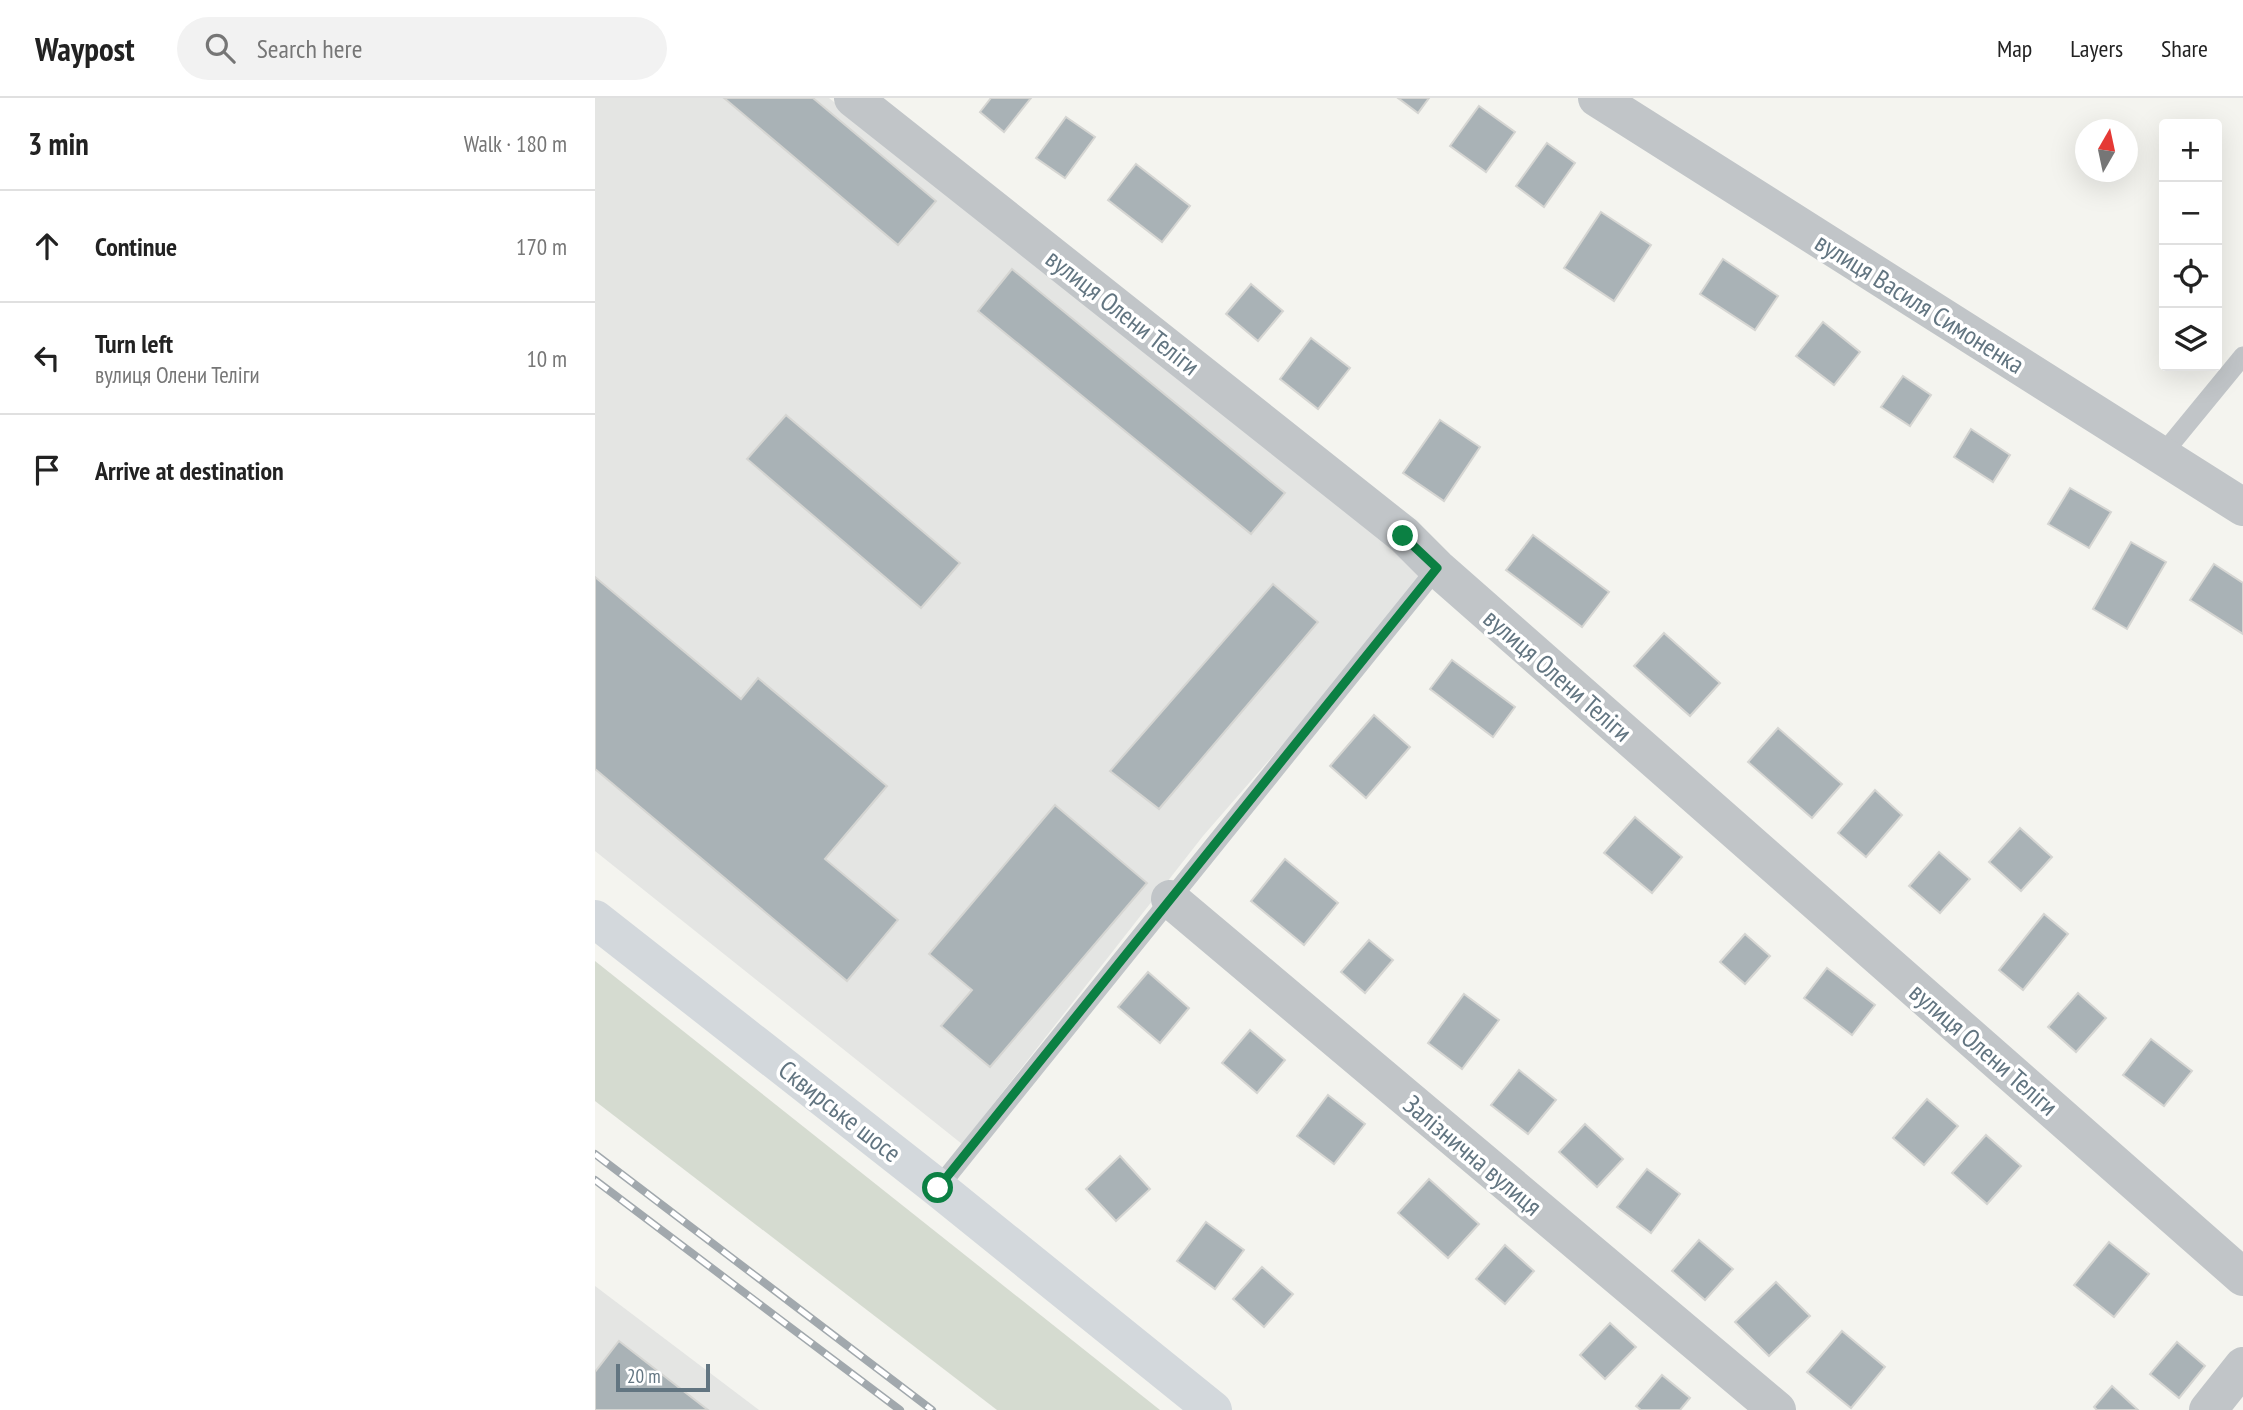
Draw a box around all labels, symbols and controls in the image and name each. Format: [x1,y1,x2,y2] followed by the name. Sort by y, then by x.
[177,17,667,80] search box
[35,27,135,70] text: Waypost
[201,29,239,67] icon: search
[257,32,362,65] text: Search here
[1997,33,2032,64] text: Map
[2070,33,2123,64] text: Layers
[2161,33,2208,64] text: Share
[2075,119,2138,182] north arrow
[2159,119,2222,371] map controls
[2159,119,2222,182] button: +
[28,124,89,163] text: 3 min
[464,129,567,158] text: Walk · 180 m
[2159,182,2222,245] button: −
[1809,225,2031,381] street label: вулиця Василя Симоненка
[28,227,66,265] icon: ahead
[95,230,177,263] text: Continue
[516,232,567,261] text: 170 m
[1040,242,1206,382] street label: вулиця Олени Теліги
[2159,245,2222,308] button: locate
[2159,308,2222,371] button: layers
[95,327,173,360] text: Turn left
[28,339,66,377] icon: left
[526,344,567,373] text: 10 m
[95,360,260,389] text: вулиця Олени Теліги
[28,451,66,489] icon: arrive
[95,454,284,487] text: Arrive at destination
[1387,520,1418,551] route end
[1477,602,1639,748] street label: вулиця Олени Теліги
[1903,976,2065,1122] street label: вулиця Олени Теліги
[772,1053,908,1169] street label: Сквирське шосе
[1397,1087,1549,1223] street label: Залізнична вулиця
[922,1172,953,1203] route start
[616,1361,711,1393] scale bar
[627,1364,661,1388] text: 20 m

